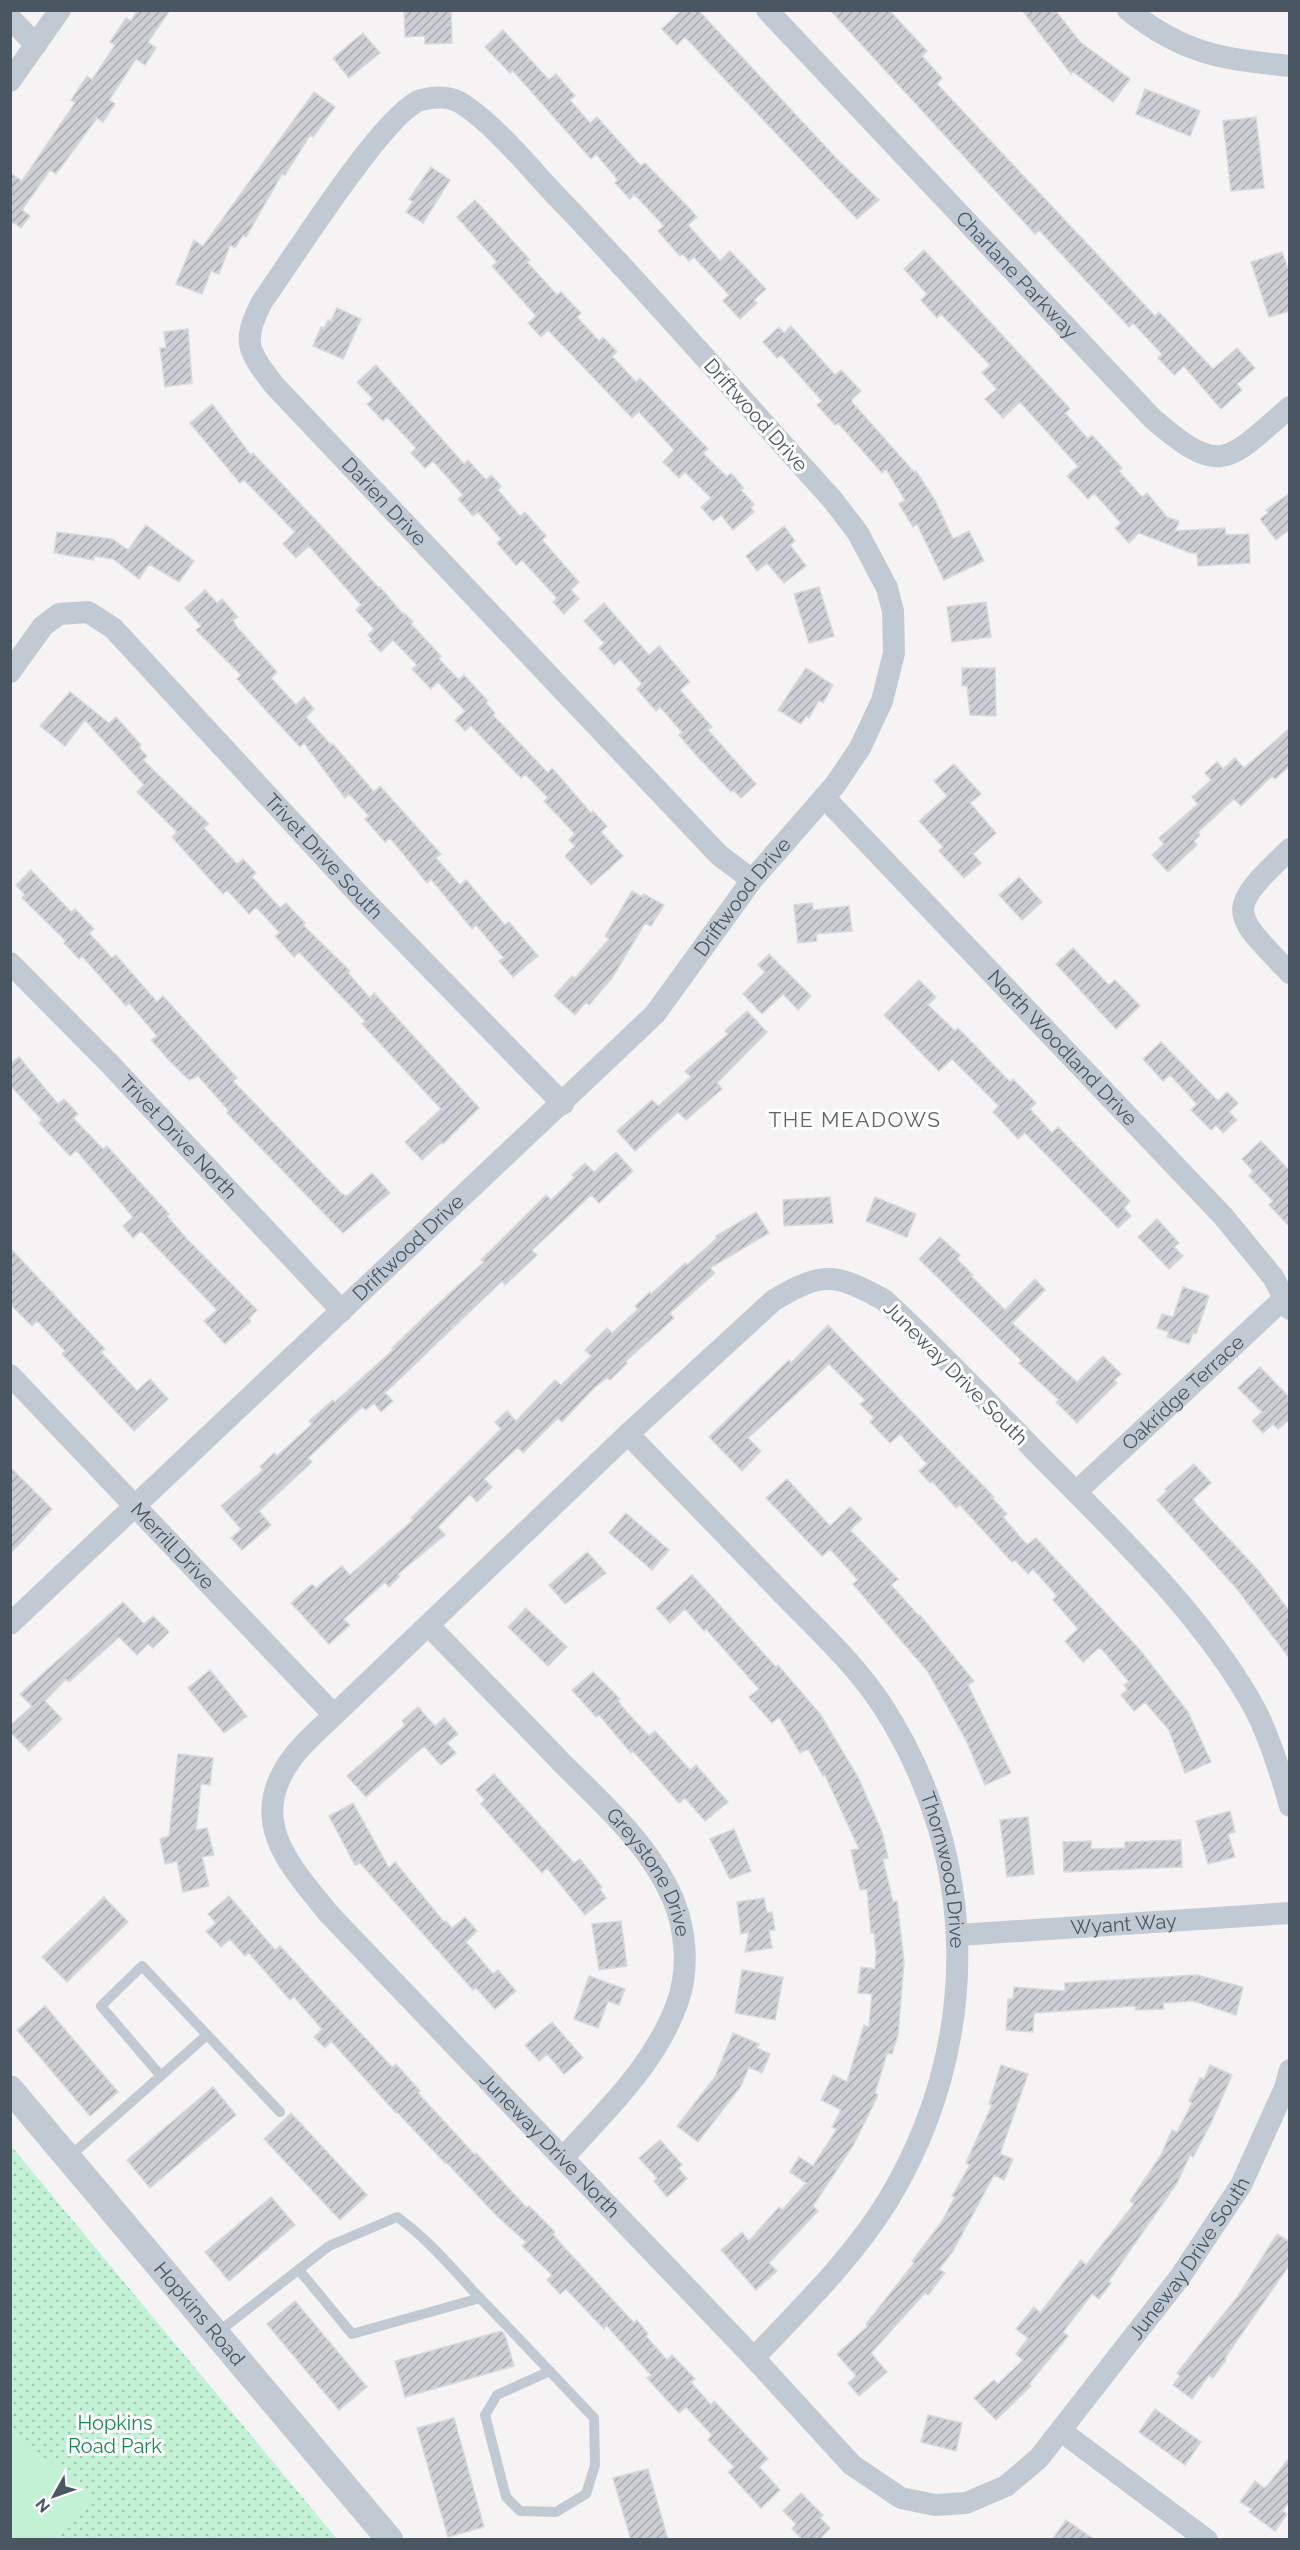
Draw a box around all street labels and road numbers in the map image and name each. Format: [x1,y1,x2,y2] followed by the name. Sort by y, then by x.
[951,206,1083,344] street label: Charlane Parkway
[699,353,813,477] street label: Driftwood Drive
[337,452,432,551] street label: Darien Drive
[260,788,388,924] street label: Trivet Drive South
[689,832,796,961] street label: Driftwood Drive
[983,965,1143,1131] street label: North Woodland Drive
[114,1070,242,1204] street label: Trivet Drive North
[348,1189,469,1306] street label: Driftwood Drive
[879,1296,1033,1450] street label: Juneway Drive South
[1117,1330,1249,1455] street label: Oakridge Terrace
[126,1497,220,1594] street label: Merrill Drive
[916,1789,969,1949] street label: Thornwood Drive
[601,1803,695,1939] street label: Greystone Drive
[1070,1909,1178,1940] street label: Wyant Way
[475,2067,625,2222] street label: Juneway Drive North
[1124,2173,1255,2344] street label: Juneway Drive South
[149,2257,250,2371] street label: Hopkins Road

